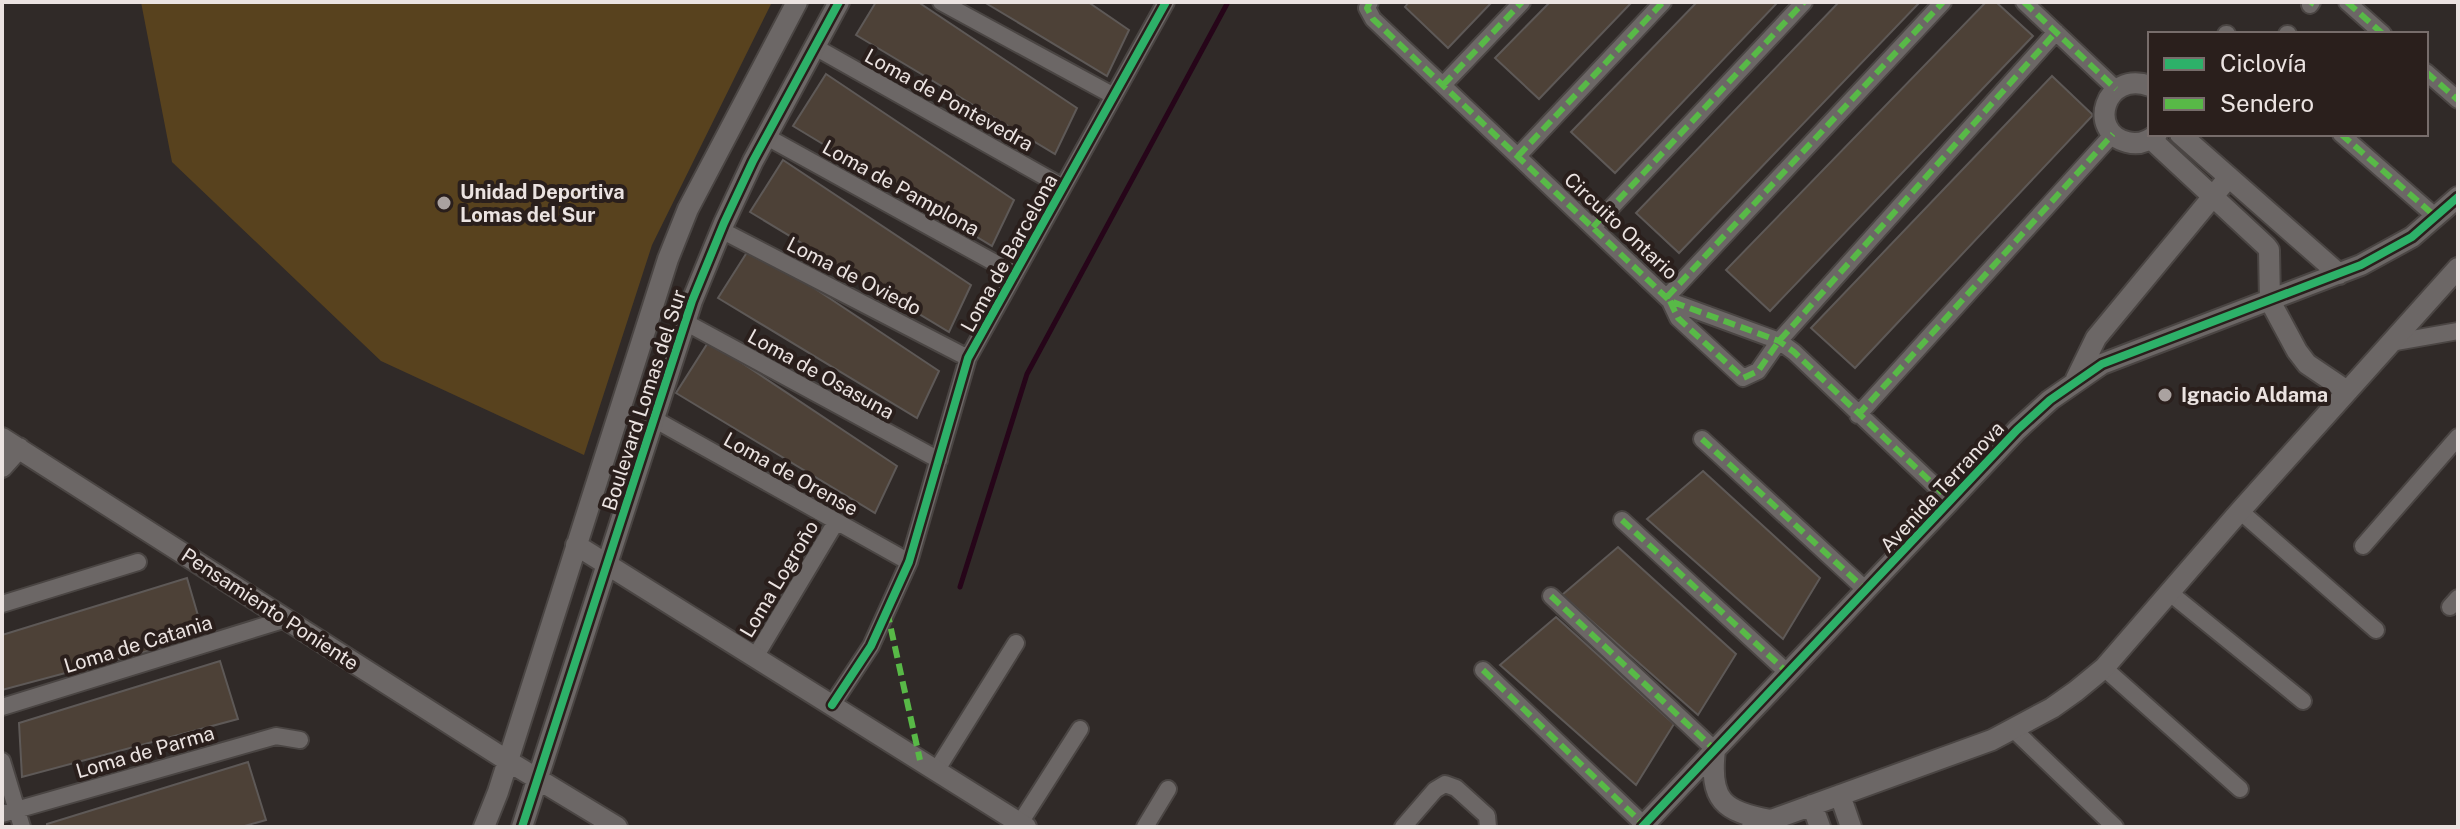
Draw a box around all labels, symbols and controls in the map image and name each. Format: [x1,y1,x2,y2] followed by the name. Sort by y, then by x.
[2148,32,2428,136] legend
[861,44,1037,156] street label: Loma de Pontevedra
[2220,49,2307,77] text: Ciclovía
[2220,89,2314,117] text: Sendero
[818,135,984,241] street label: Loma de Pamplona
[1559,167,1683,285] street label: Circuito Ontario
[956,170,1062,336] street label: Loma de Barcelona
[460,180,625,227] place label: Unidad Deportiva Lomas del Sur
[435,194,453,212] marker: Unidad Deportiva Lomas del Sur
[783,232,925,320] street label: Loma de Oviedo
[597,286,691,514] street label: Boulevard Lomas del Sur
[744,324,898,424] street label: Loma de Osasuna
[2181,383,2328,407] place label: Ignacio Aldama
[2156,386,2174,404] marker: Ignacio Aldama
[1875,417,2009,557] street label: Avenida Terranova
[720,427,862,521] street label: Loma de Orense
[735,516,823,642] street label: Loma Logroño
[177,543,363,675] street label: Pensamiento Poniente
[61,610,215,678] street label: Loma de Catania
[73,721,217,783] street label: Loma de Parma

